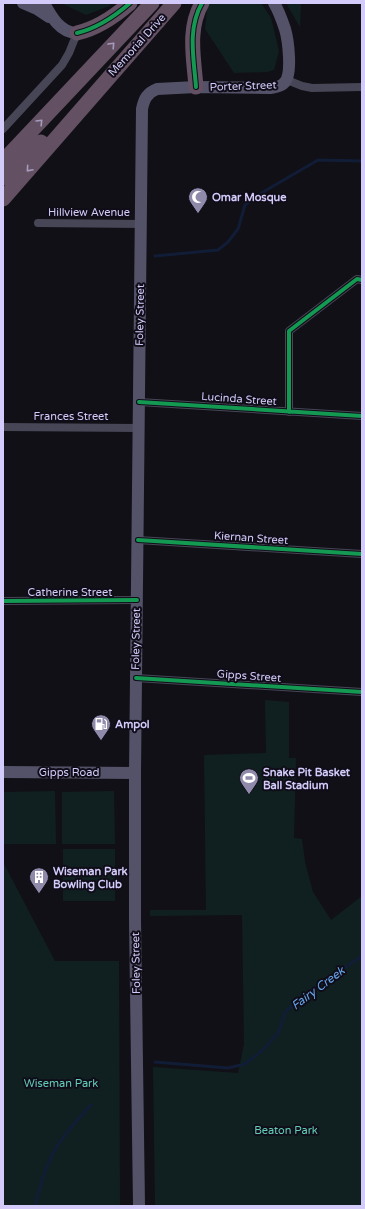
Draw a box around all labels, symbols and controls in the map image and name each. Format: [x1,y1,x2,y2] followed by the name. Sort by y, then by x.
[106,11,168,79] street label: Memorial Drive
[108,43,115,50] one-way arrow
[209,78,277,94] street label: Porter Street
[35,119,42,127] one-way arrow
[26,164,33,171] one-way arrow
[187,186,209,214] mosque icon: Omar Mosque
[212,191,287,205] place label: Omar Mosque
[48,206,130,219] street label: Hillview Avenue
[133,284,147,346] street label: Foley Street
[201,390,277,408] street label: Lucinda Street
[33,410,109,423] street label: Frances Street
[213,529,289,547] street label: Kiernan Street
[28,586,113,599] street label: Catherine Street
[129,608,143,670] street label: Foley Street
[216,667,282,685] street label: Gipps Street
[90,713,112,741] fuel station icon: Ampol
[115,718,150,732] place label: Ampol
[39,766,99,779] street label: Gipps Road
[263,766,351,792] place label: Snake Pit Basket Ball Stadium
[238,767,260,795] sports icon: Snake Pit Basket Ball Stadium
[53,865,128,892] place label: Wiseman Park Bowling Club
[28,866,50,894] building icon: Wiseman Park Bowling Club
[129,932,143,994] street label: Foley Street
[289,963,349,1013] water label: Fairy Creek
[24,1077,98,1090] park label: Wiseman Park
[254,1124,318,1137] park label: Beaton Park

